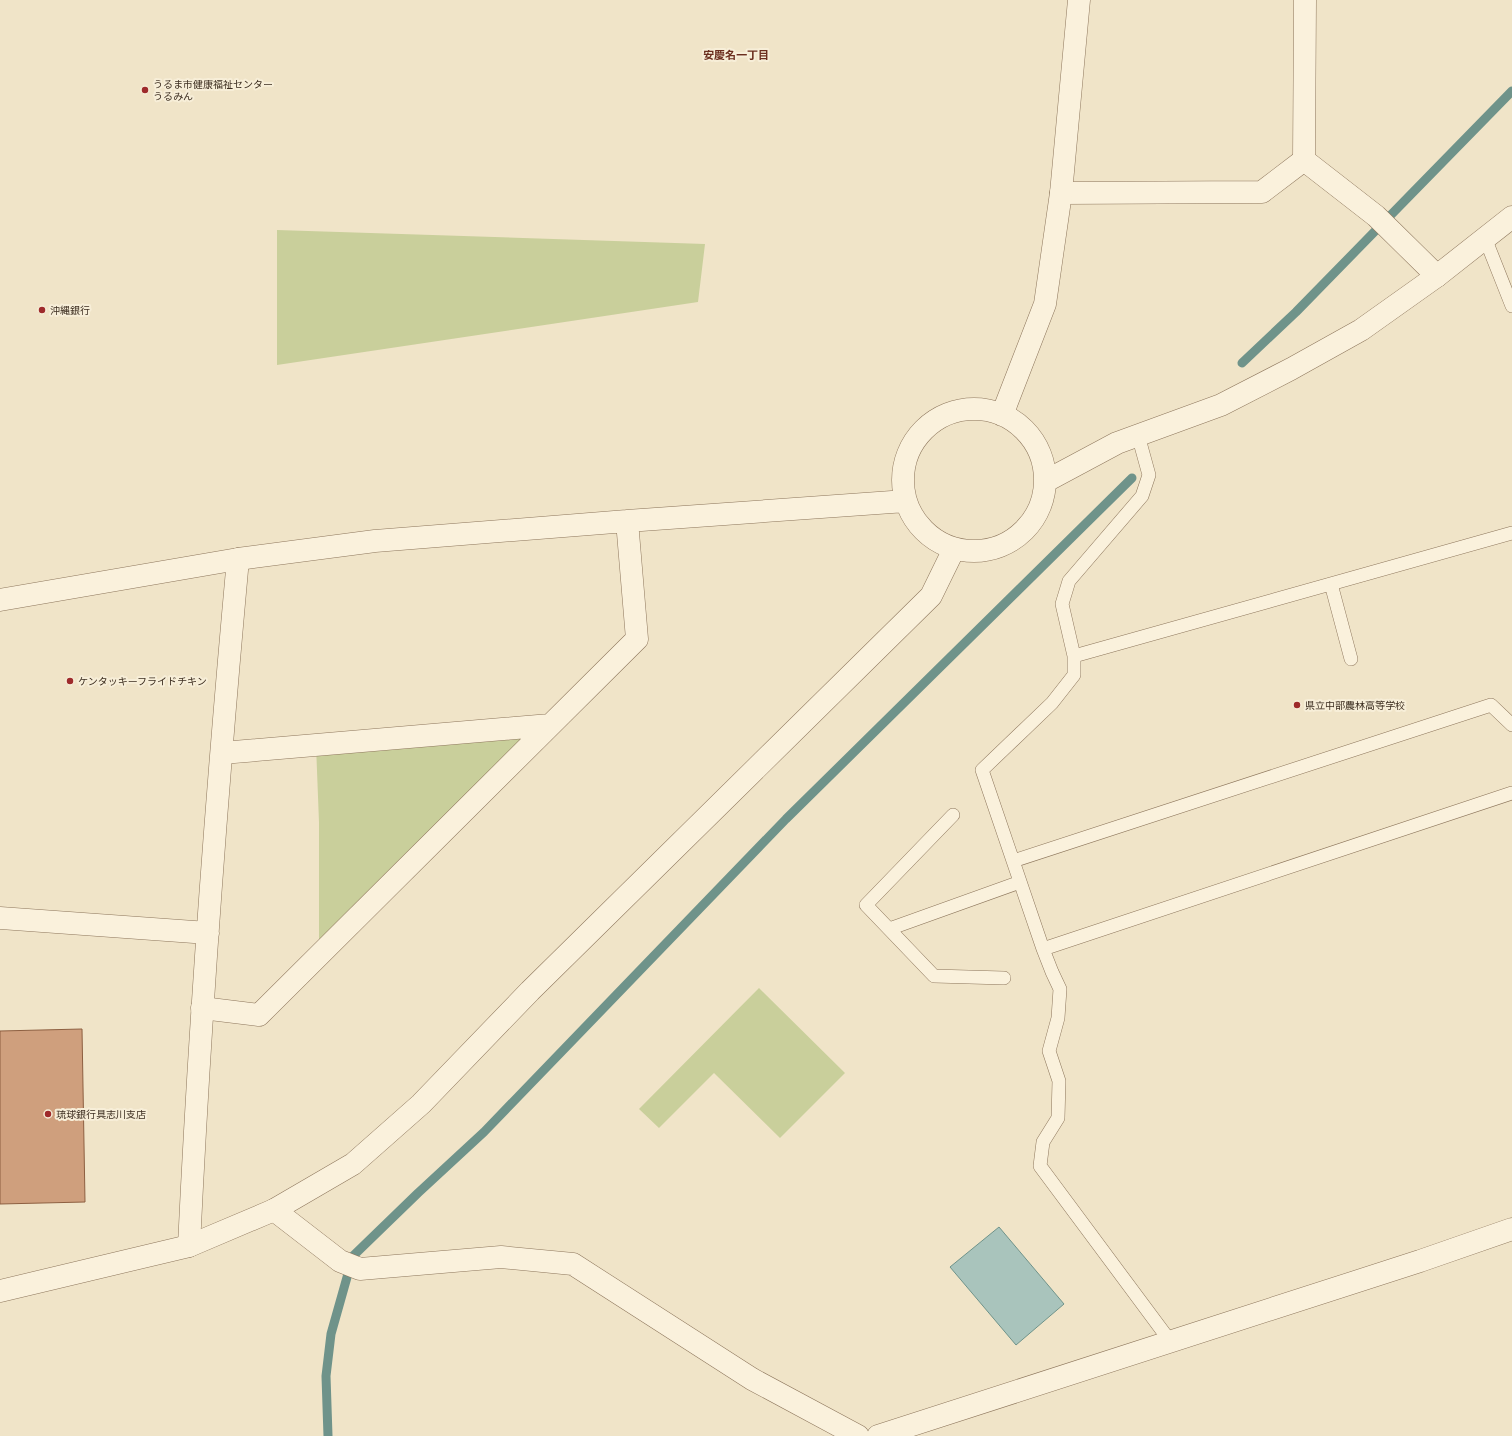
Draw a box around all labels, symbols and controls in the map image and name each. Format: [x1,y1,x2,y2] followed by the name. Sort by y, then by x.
[703,49,769,62] district label: 安慶名一丁目
[153,79,273,103] place label: うるま市健康福祉センター うるみん
[140,85,150,95] marker: うるま市健康福祉センター うるみん
[37,305,47,315] marker: 沖縄銀行
[50,305,90,317] place label: 沖縄銀行
[65,676,75,686] marker: ケンタッキーフライドチキン
[78,676,207,688] place label: ケンタッキーフライドチキン
[1292,700,1302,710] marker: 県立中部農林高等学校
[1305,700,1405,712] place label: 県立中部農林高等学校
[43,1109,53,1119] marker: 琉球銀行具志川支店
[56,1109,146,1121] place label: 琉球銀行具志川支店

